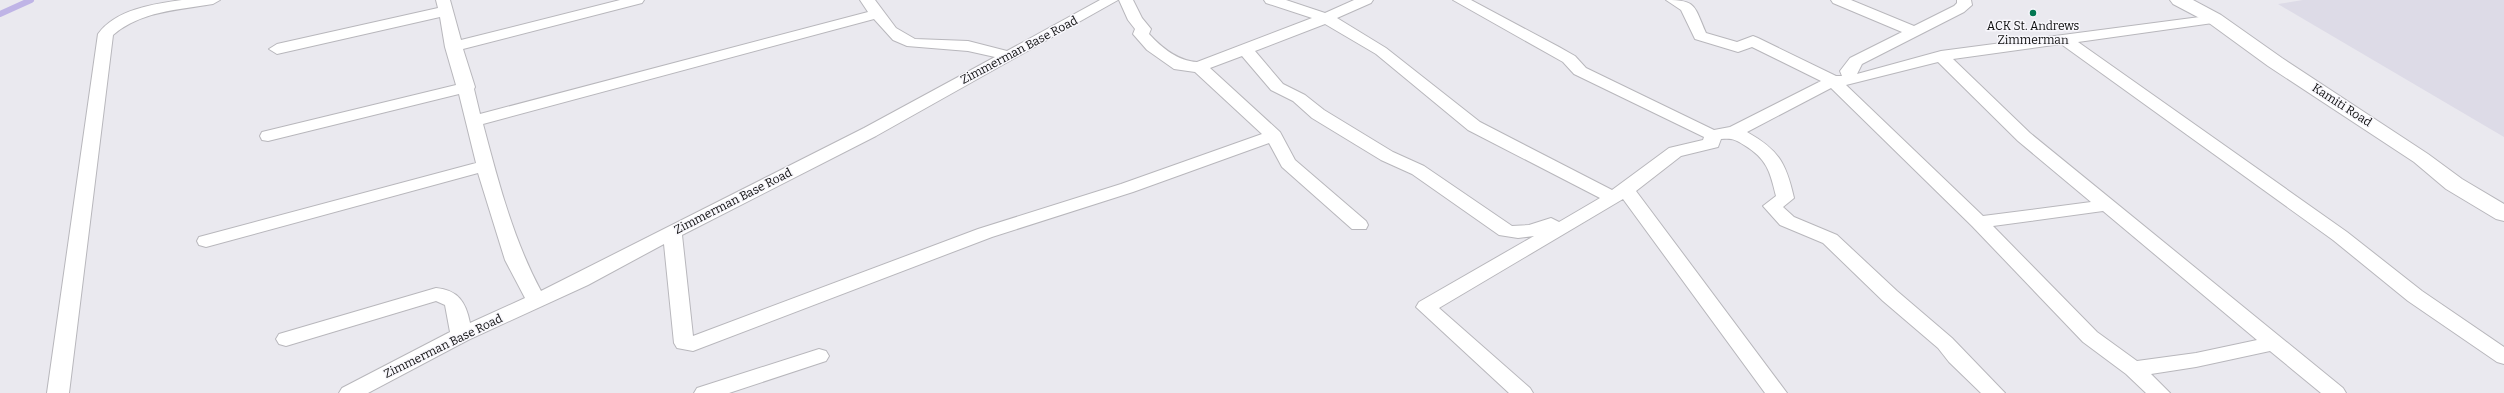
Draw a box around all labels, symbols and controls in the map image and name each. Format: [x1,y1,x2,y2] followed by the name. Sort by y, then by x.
[2028,8,2038,18] marker: ACK St. Andrews Zimmerman
[958,13,1080,87] street label: Zimmerman Base Road
[1987,19,2080,47] place label: ACK St. Andrews Zimmerman
[2310,81,2374,129] street label: Kamiti Road
[672,165,794,237] street label: Zimmerman Base Road
[381,311,505,381] street label: Zimmerman Base Road

